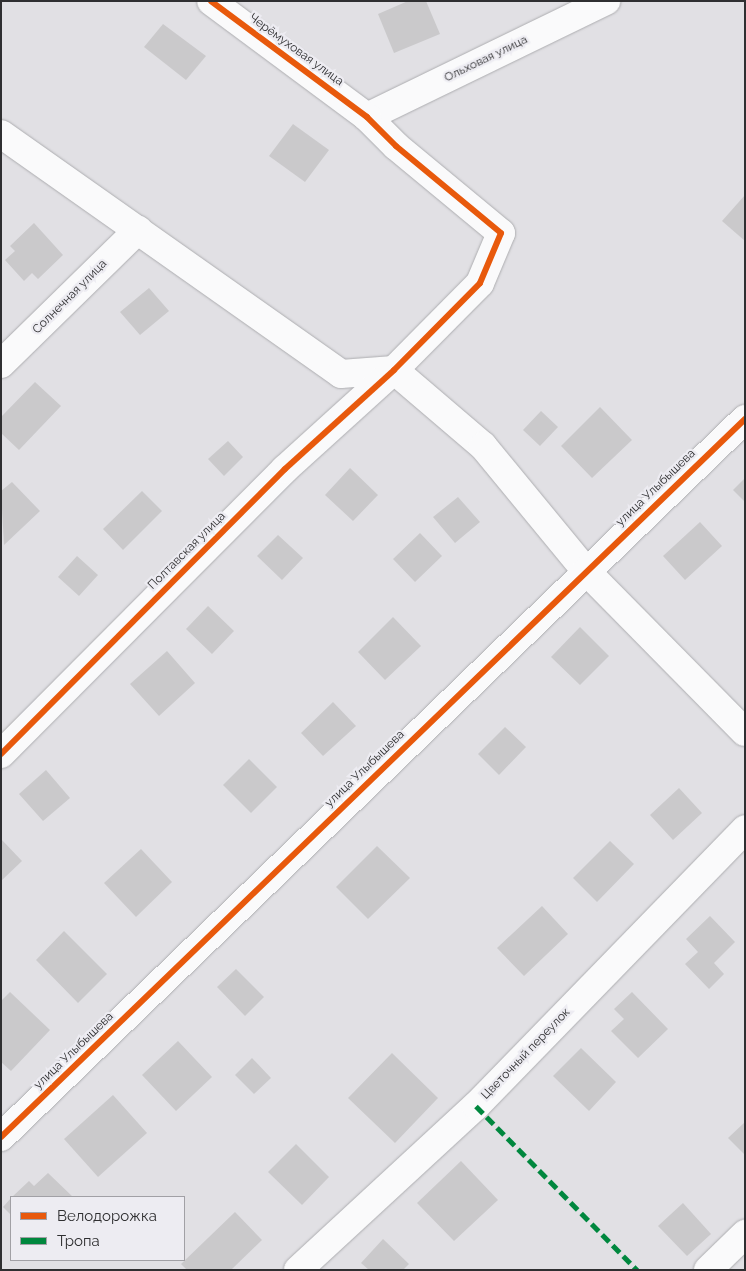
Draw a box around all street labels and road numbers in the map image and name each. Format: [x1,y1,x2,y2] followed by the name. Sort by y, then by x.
[246,11,346,89] street label: Черёмуховая улица
[442,33,530,85] street label: Ольховая улица
[30,257,110,337] street label: Солнечная улица
[613,447,699,529] street label: улица Улыбышева
[145,509,229,593] street label: Полтавская улица
[322,728,408,810] street label: улица Улыбышева
[479,1005,573,1103] street label: Цветочный переулок
[31,1010,117,1092] street label: улица Улыбышева

